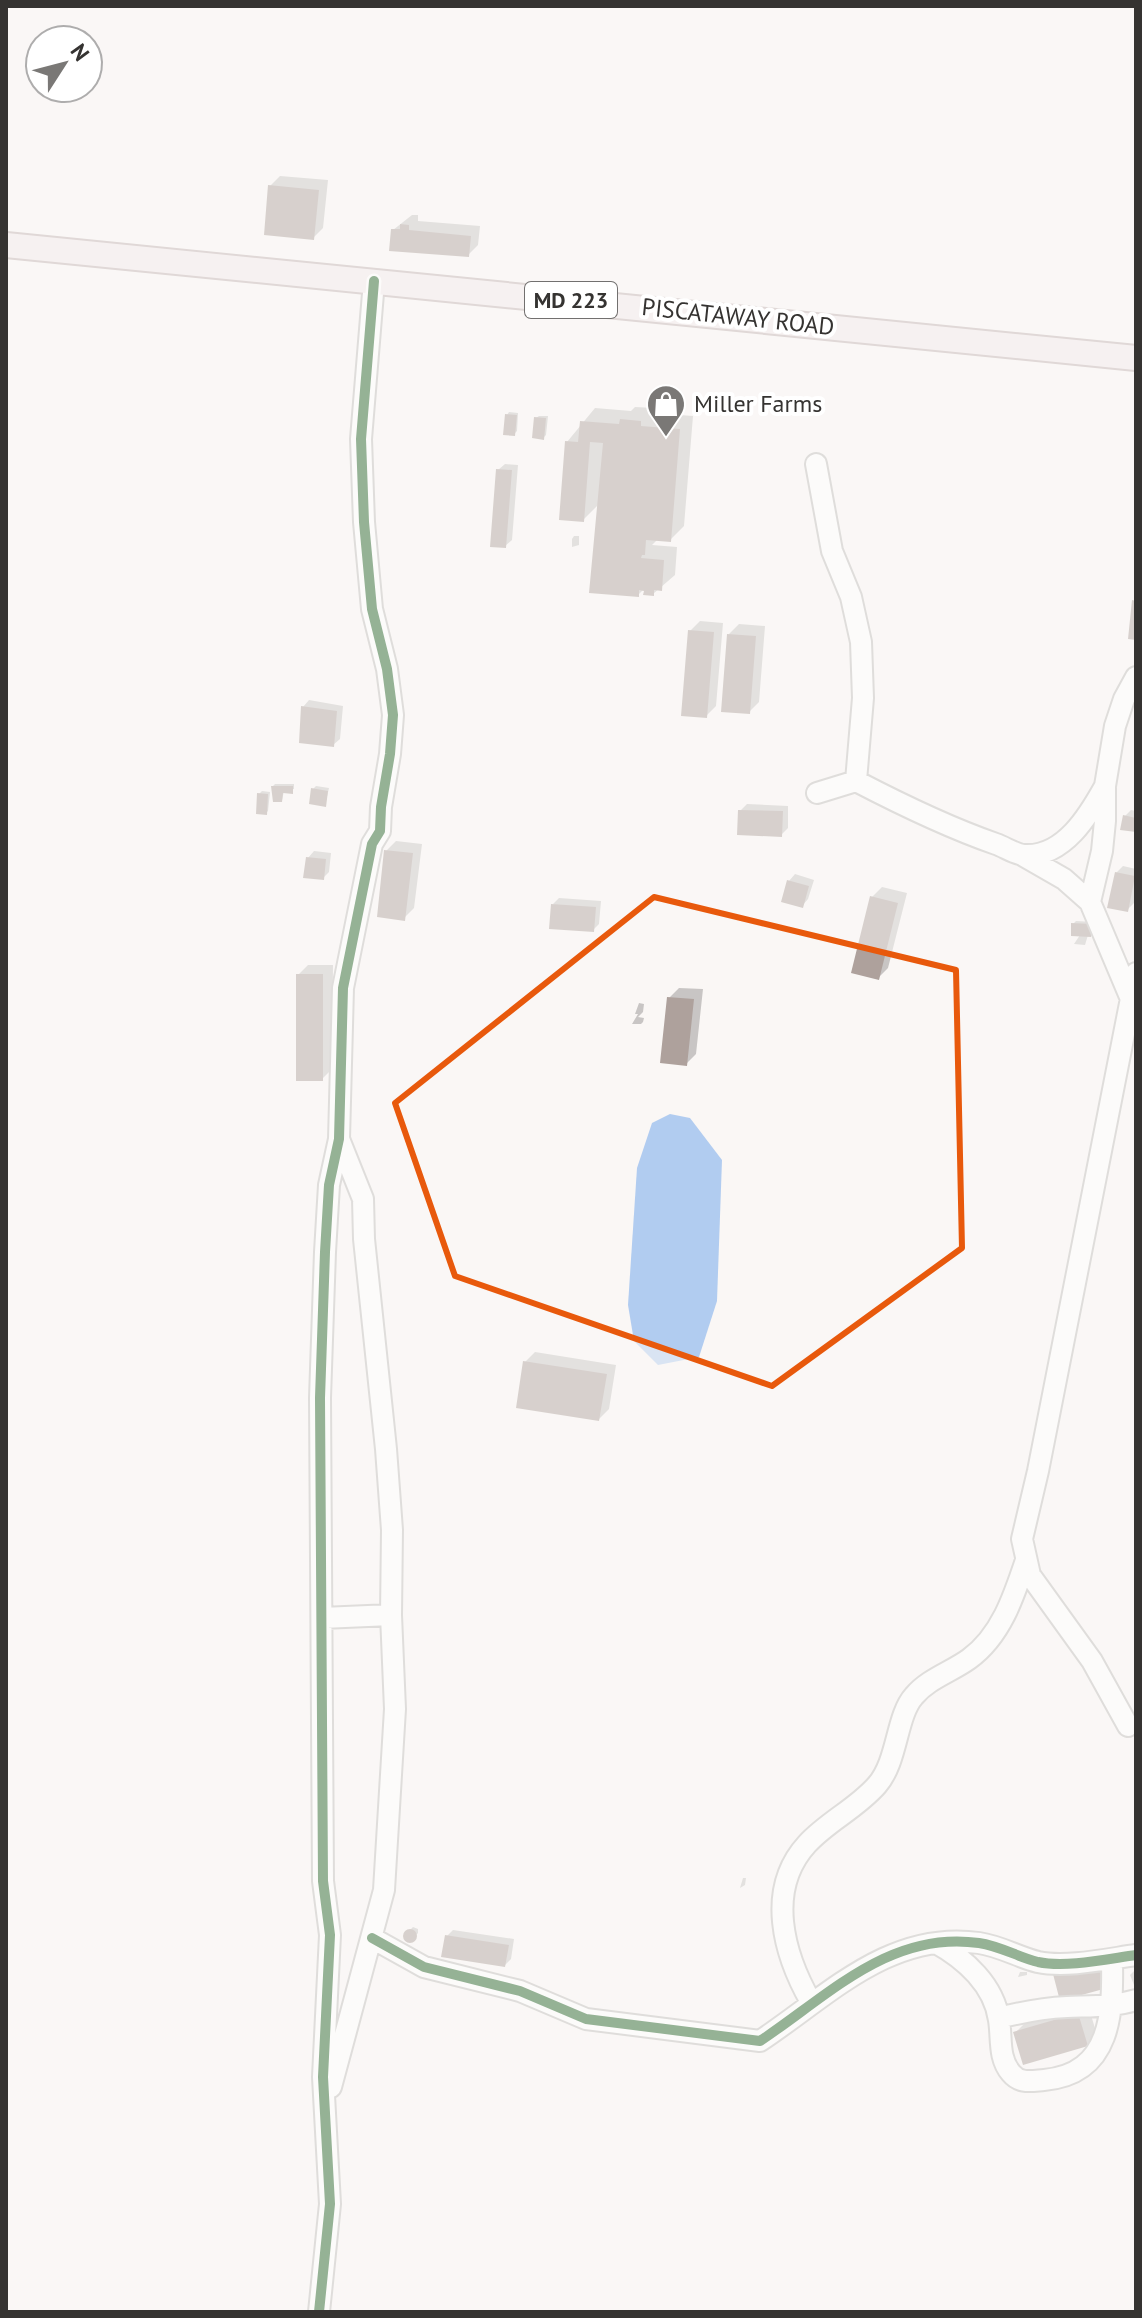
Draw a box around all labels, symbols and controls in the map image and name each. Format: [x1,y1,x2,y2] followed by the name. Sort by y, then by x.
[24,24,104,104] north arrow
[65,38,96,66] text: N
[525,282,617,318] road number: MD 223
[640,291,836,342] street label: PISCATAWAY ROAD
[645,383,687,438] shop icon: Miller Farms
[694,388,822,419] place label: Miller Farms

